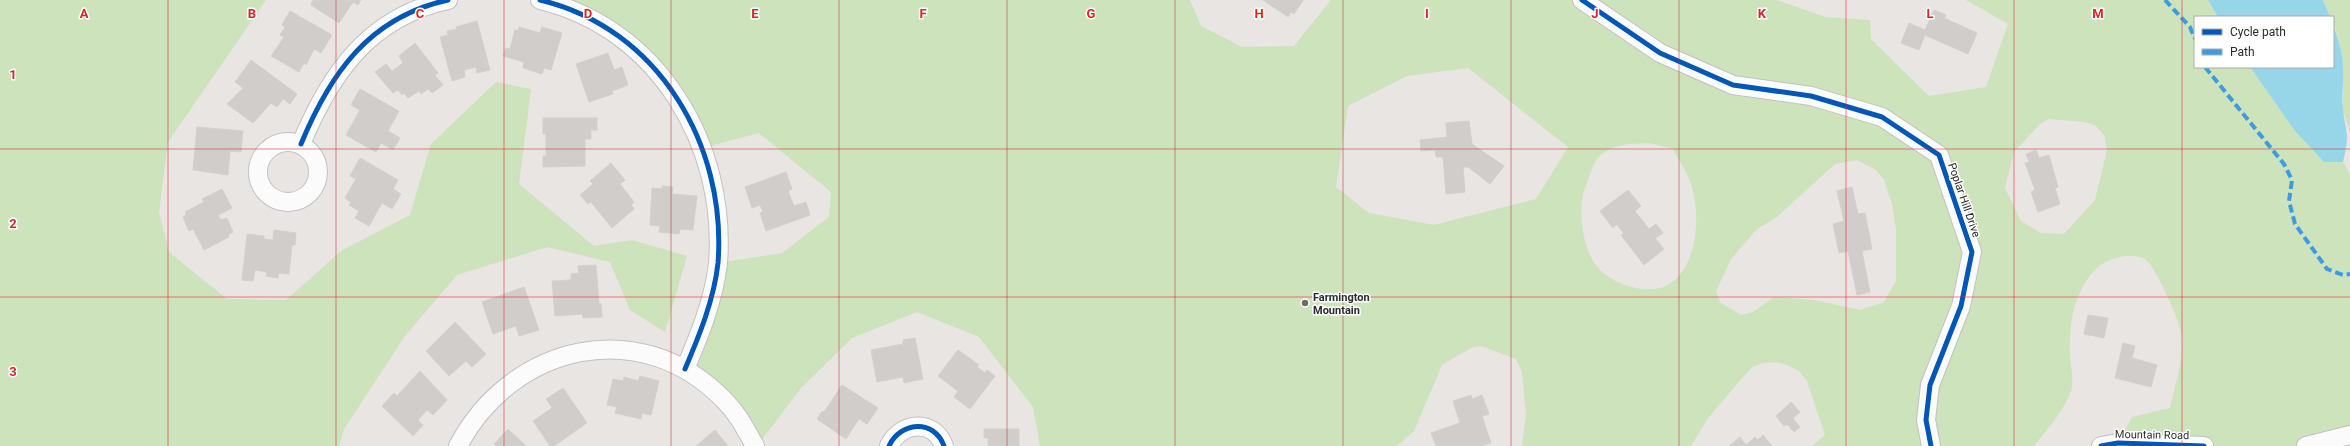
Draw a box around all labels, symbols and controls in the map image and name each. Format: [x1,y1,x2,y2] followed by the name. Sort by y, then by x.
[80,6,89,21] text: A
[248,6,256,21] text: B
[416,6,425,21] text: C
[584,6,592,21] text: D
[751,6,759,21] text: E
[919,6,927,21] text: F
[1087,6,1096,21] text: G
[1254,6,1264,21] text: H
[1425,6,1429,21] text: I
[1591,6,1599,21] text: J
[1758,6,1767,21] text: K
[1926,6,1934,21] text: L
[2092,6,2104,21] text: M
[2194,16,2334,68] legend
[2230,25,2286,39] text: Cycle path
[2230,45,2255,59] text: Path
[9,67,17,82] text: 1
[1945,161,1983,239] street label: Poplar Hill Drive
[9,216,17,231] text: 2
[1313,291,1370,317] place label: Farmington Mountain
[1300,298,1310,308] marker: Farmington Mountain
[9,364,17,379] text: 3
[2115,428,2189,442] street label: Mountain Road

